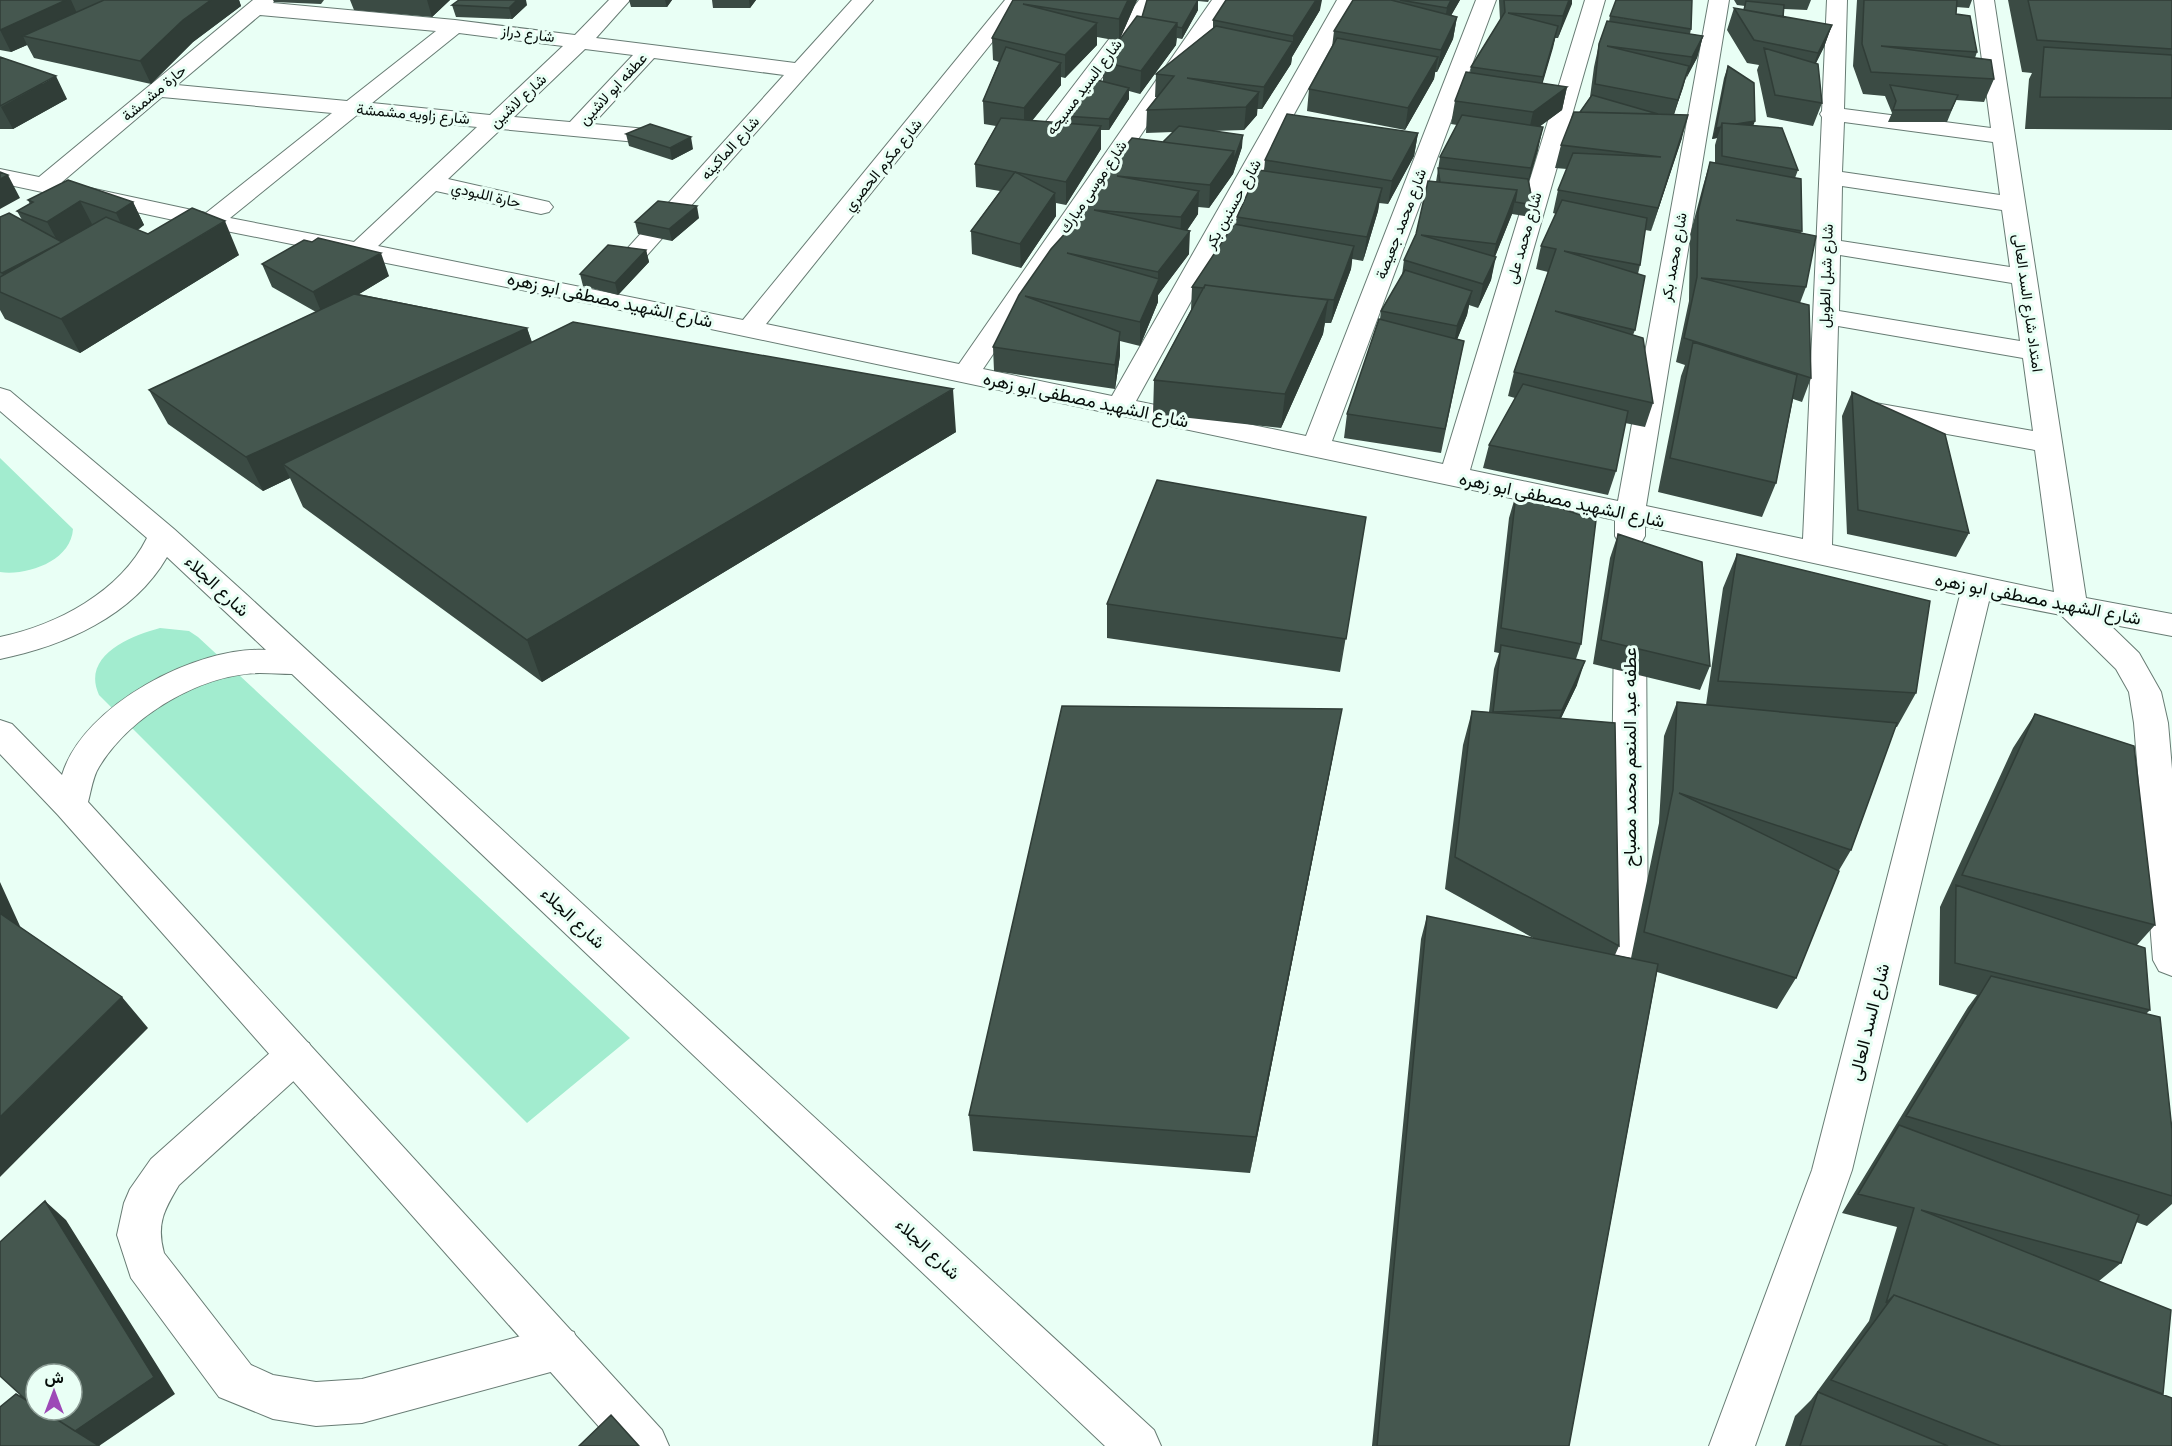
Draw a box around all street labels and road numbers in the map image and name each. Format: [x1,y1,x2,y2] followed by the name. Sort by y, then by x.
[499,21,556,48] street label: شارع دراز
[1041,35,1128,140] street label: شارع السيد مسيحه
[574,48,652,129] street label: عطفه ابو لاشين
[118,60,190,125] street label: حارة مشمشة
[485,69,552,133] street label: شارع لاشين
[355,99,471,130] street label: شارع زاويه مشمشة
[696,112,765,185] street label: شارع الماكينه
[839,114,929,217] street label: شارع مكرم الحصري
[1055,137,1132,238] street label: شارع موسى مبارك
[1200,155,1267,254] street label: شارع حسنين بكر
[1371,166,1432,282] street label: شارع محمد جعيصة
[449,177,523,216] street label: حارة اللبودي
[1501,190,1548,286] street label: شارع محمد على
[1656,211,1693,304] street label: شارع محمد بكر
[1814,223,1839,328] street label: شارع شبل الطويل
[2007,233,2048,373] street label: امتداد شارع السد العالى
[505,266,715,334] street label: شارع الشهيد مصطفى ابو زهره
[981,366,1191,434] street label: شارع الشهيد مصطفى ابو زهره
[1457,466,1667,534] street label: شارع الشهيد مصطفى ابو زهره
[179,550,255,622] street label: شارع الجلاء
[1933,567,2143,631] street label: شارع الشهيد مصطفى ابو زهره
[1618,647,1642,867] street label: عطفه عبد المنعم محمد مصباح
[535,882,611,954] street label: شارع الجلاء
[1843,961,1895,1083] street label: شارع السد العالى
[890,1213,966,1285] street label: شارع الجلاء

